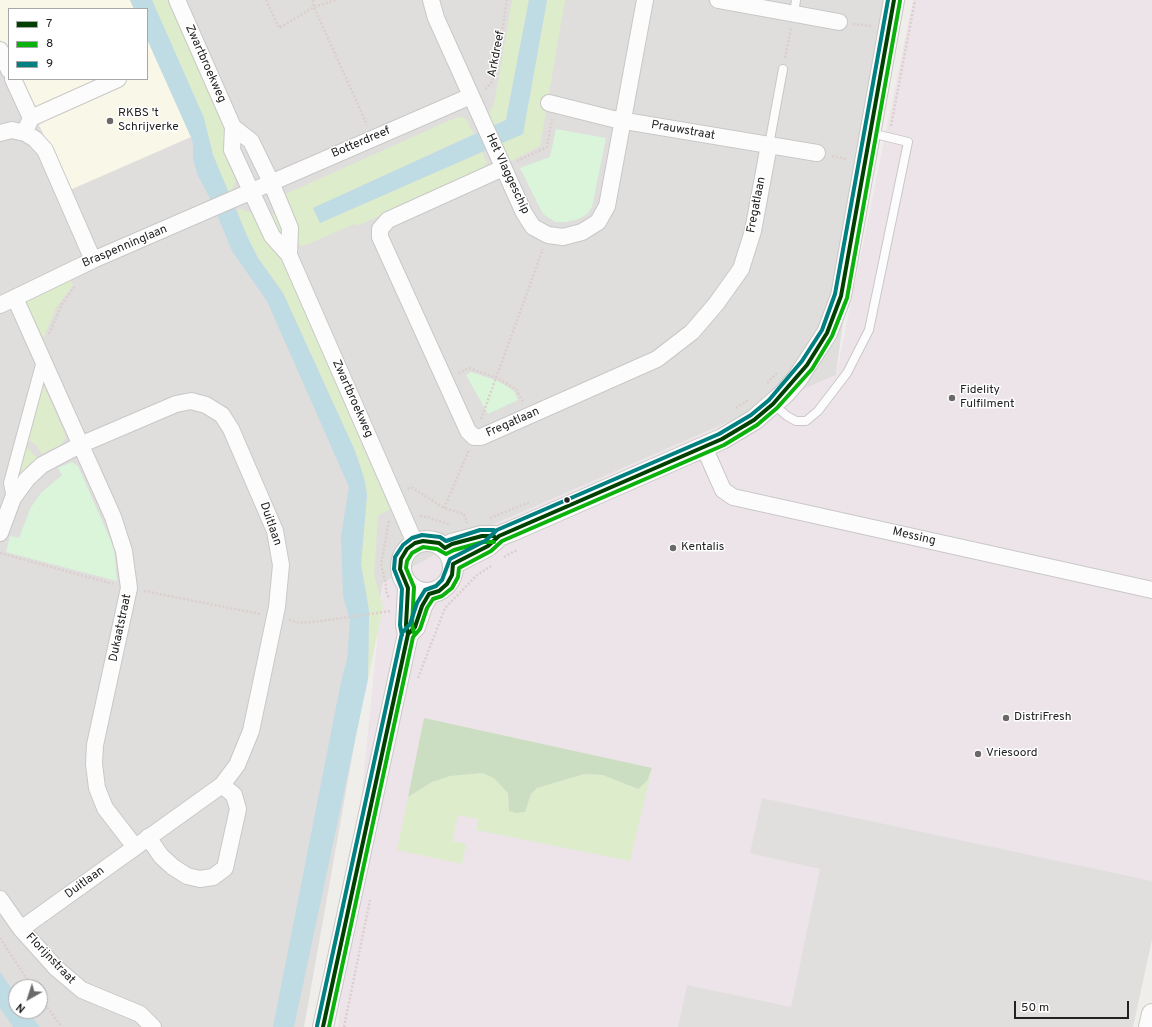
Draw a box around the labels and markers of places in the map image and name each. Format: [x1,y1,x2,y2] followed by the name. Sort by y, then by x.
[118,107,179,135] place label: RKBS 't Schrijverke
[105,116,115,126] marker: RKBS 't Schrijverke
[960,384,1014,412] place label: Fidelity Fulfilment
[947,393,957,403] marker: Fidelity Fulfilment
[562,495,572,505] unlabelled marker
[681,541,724,555] place label: Kentalis
[668,543,678,553] marker: Kentalis
[1014,711,1071,725] place label: DistriFresh
[1001,713,1011,723] marker: DistriFresh
[986,747,1038,761] place label: Vriesoord
[973,749,983,759] marker: Vriesoord

